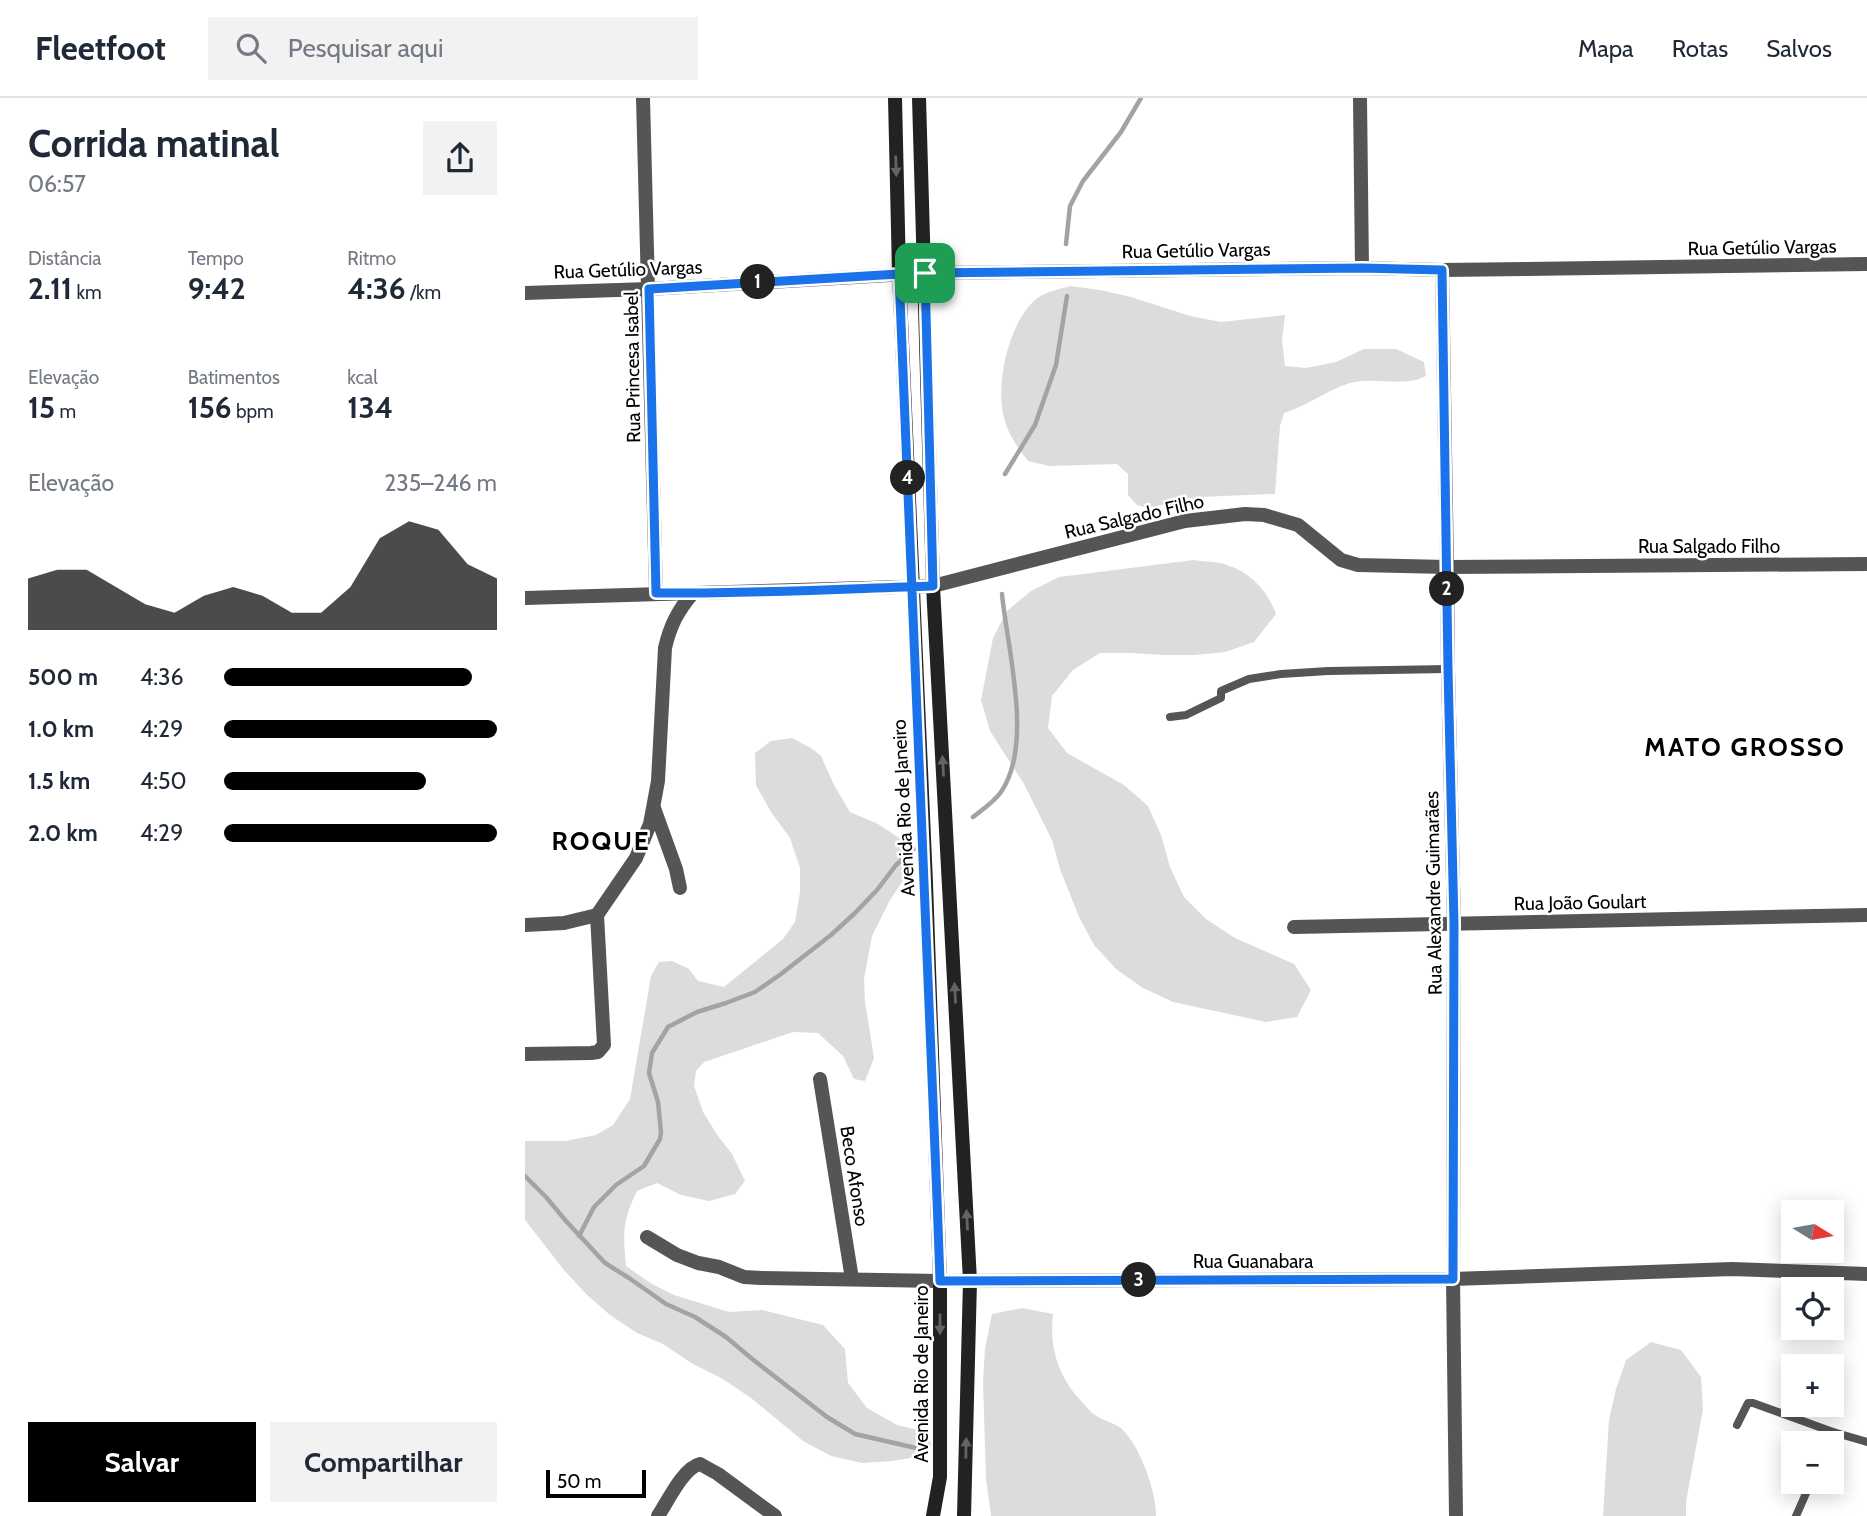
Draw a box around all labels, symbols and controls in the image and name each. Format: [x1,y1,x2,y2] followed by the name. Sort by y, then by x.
[208,17,698,80] search box
[35,28,166,68] text: Fleetfoot
[232,29,270,67] icon: search
[288,32,444,64] text: Pesquisar aqui
[1578,34,1634,63] text: Mapa
[1672,34,1728,63] text: Rotas
[1766,34,1832,63] text: Salvos
[28,120,280,167] text: Corrida matinal
[423,121,497,195] button: share
[891,155,902,177] one-way arrow
[28,170,86,198] text: 06:57
[1687,235,1837,260] street label: Rua Getúlio Vargas
[1121,238,1271,263] street label: Rua Getúlio Vargas
[895,243,955,303] pin
[28,247,102,270] text: Distância
[188,247,244,270] text: Tempo
[347,247,396,270] text: Ritmo
[906,254,944,292] icon: arrive
[553,255,703,284] street label: Rua Getúlio Vargas
[741,264,775,300] pin: 1
[28,270,72,307] text: 2.11
[188,270,246,307] text: 9:42
[347,270,406,307] text: 4:36
[754,270,761,293] text: 1
[72,281,102,304] text: km
[406,281,441,304] text: /km
[620,290,645,443] street label: Rua Princesa Isabel
[28,366,99,389] text: Elevação
[188,366,280,389] text: Batimentos
[347,366,378,389] text: kcal
[28,389,55,426] text: 15
[188,389,232,426] text: 156
[347,389,393,426] text: 134
[55,400,76,423] text: m
[232,400,274,423] text: bpm
[891,460,925,496] pin: 4
[902,466,913,489] text: 4
[28,469,114,497] text: Elevação
[384,469,497,497] text: 235–246 m
[1062,489,1206,544] street label: Rua Salgado Filho
[1638,535,1780,558] street label: Rua Salgado Filho
[1429,572,1465,606] pin: 2
[1441,577,1452,600] text: 2
[28,663,98,691] text: 500 m
[140,663,184,691] text: 4:36
[28,715,94,743] text: 1.0 km
[140,715,183,743] text: 4:29
[887,719,920,897] street label: Avenida Rio de Janeiro
[1644,731,1846,763] district label: MATO GROSSO
[937,755,948,777] one-way arrow
[28,767,90,795] text: 1.5 km
[140,767,187,795] text: 4:50
[1420,791,1447,995] street label: Rua Alexandre Guimarães
[28,819,98,847] text: 2.0 km
[140,819,183,847] text: 4:29
[551,825,651,857] district label: ROQUE
[1514,890,1647,915] street label: Rua João Goulart
[949,982,960,1004] one-way arrow
[835,1124,874,1228] street label: Beco Afonso
[1781,1200,1845,1264] north arrow
[1781,1200,1844,1494] map controls
[961,1209,972,1231] one-way arrow
[1193,1250,1313,1273] street label: Rua Guanabara
[1121,1262,1157,1298] pin: 3
[1133,1268,1144,1291] text: 3
[1781,1277,1844,1340] button: locate
[910,1285,933,1463] street label: Avenida Rio de Janeiro
[934,1313,946,1335] one-way arrow
[1781,1354,1844,1417] button: +
[28,1422,256,1502] button: Salvar
[270,1422,497,1502] button: Compartilhar
[1781,1431,1844,1494] button: −
[960,1437,972,1459] one-way arrow
[546,1467,646,1499] scale bar
[557,1470,601,1493] text: 50 m

